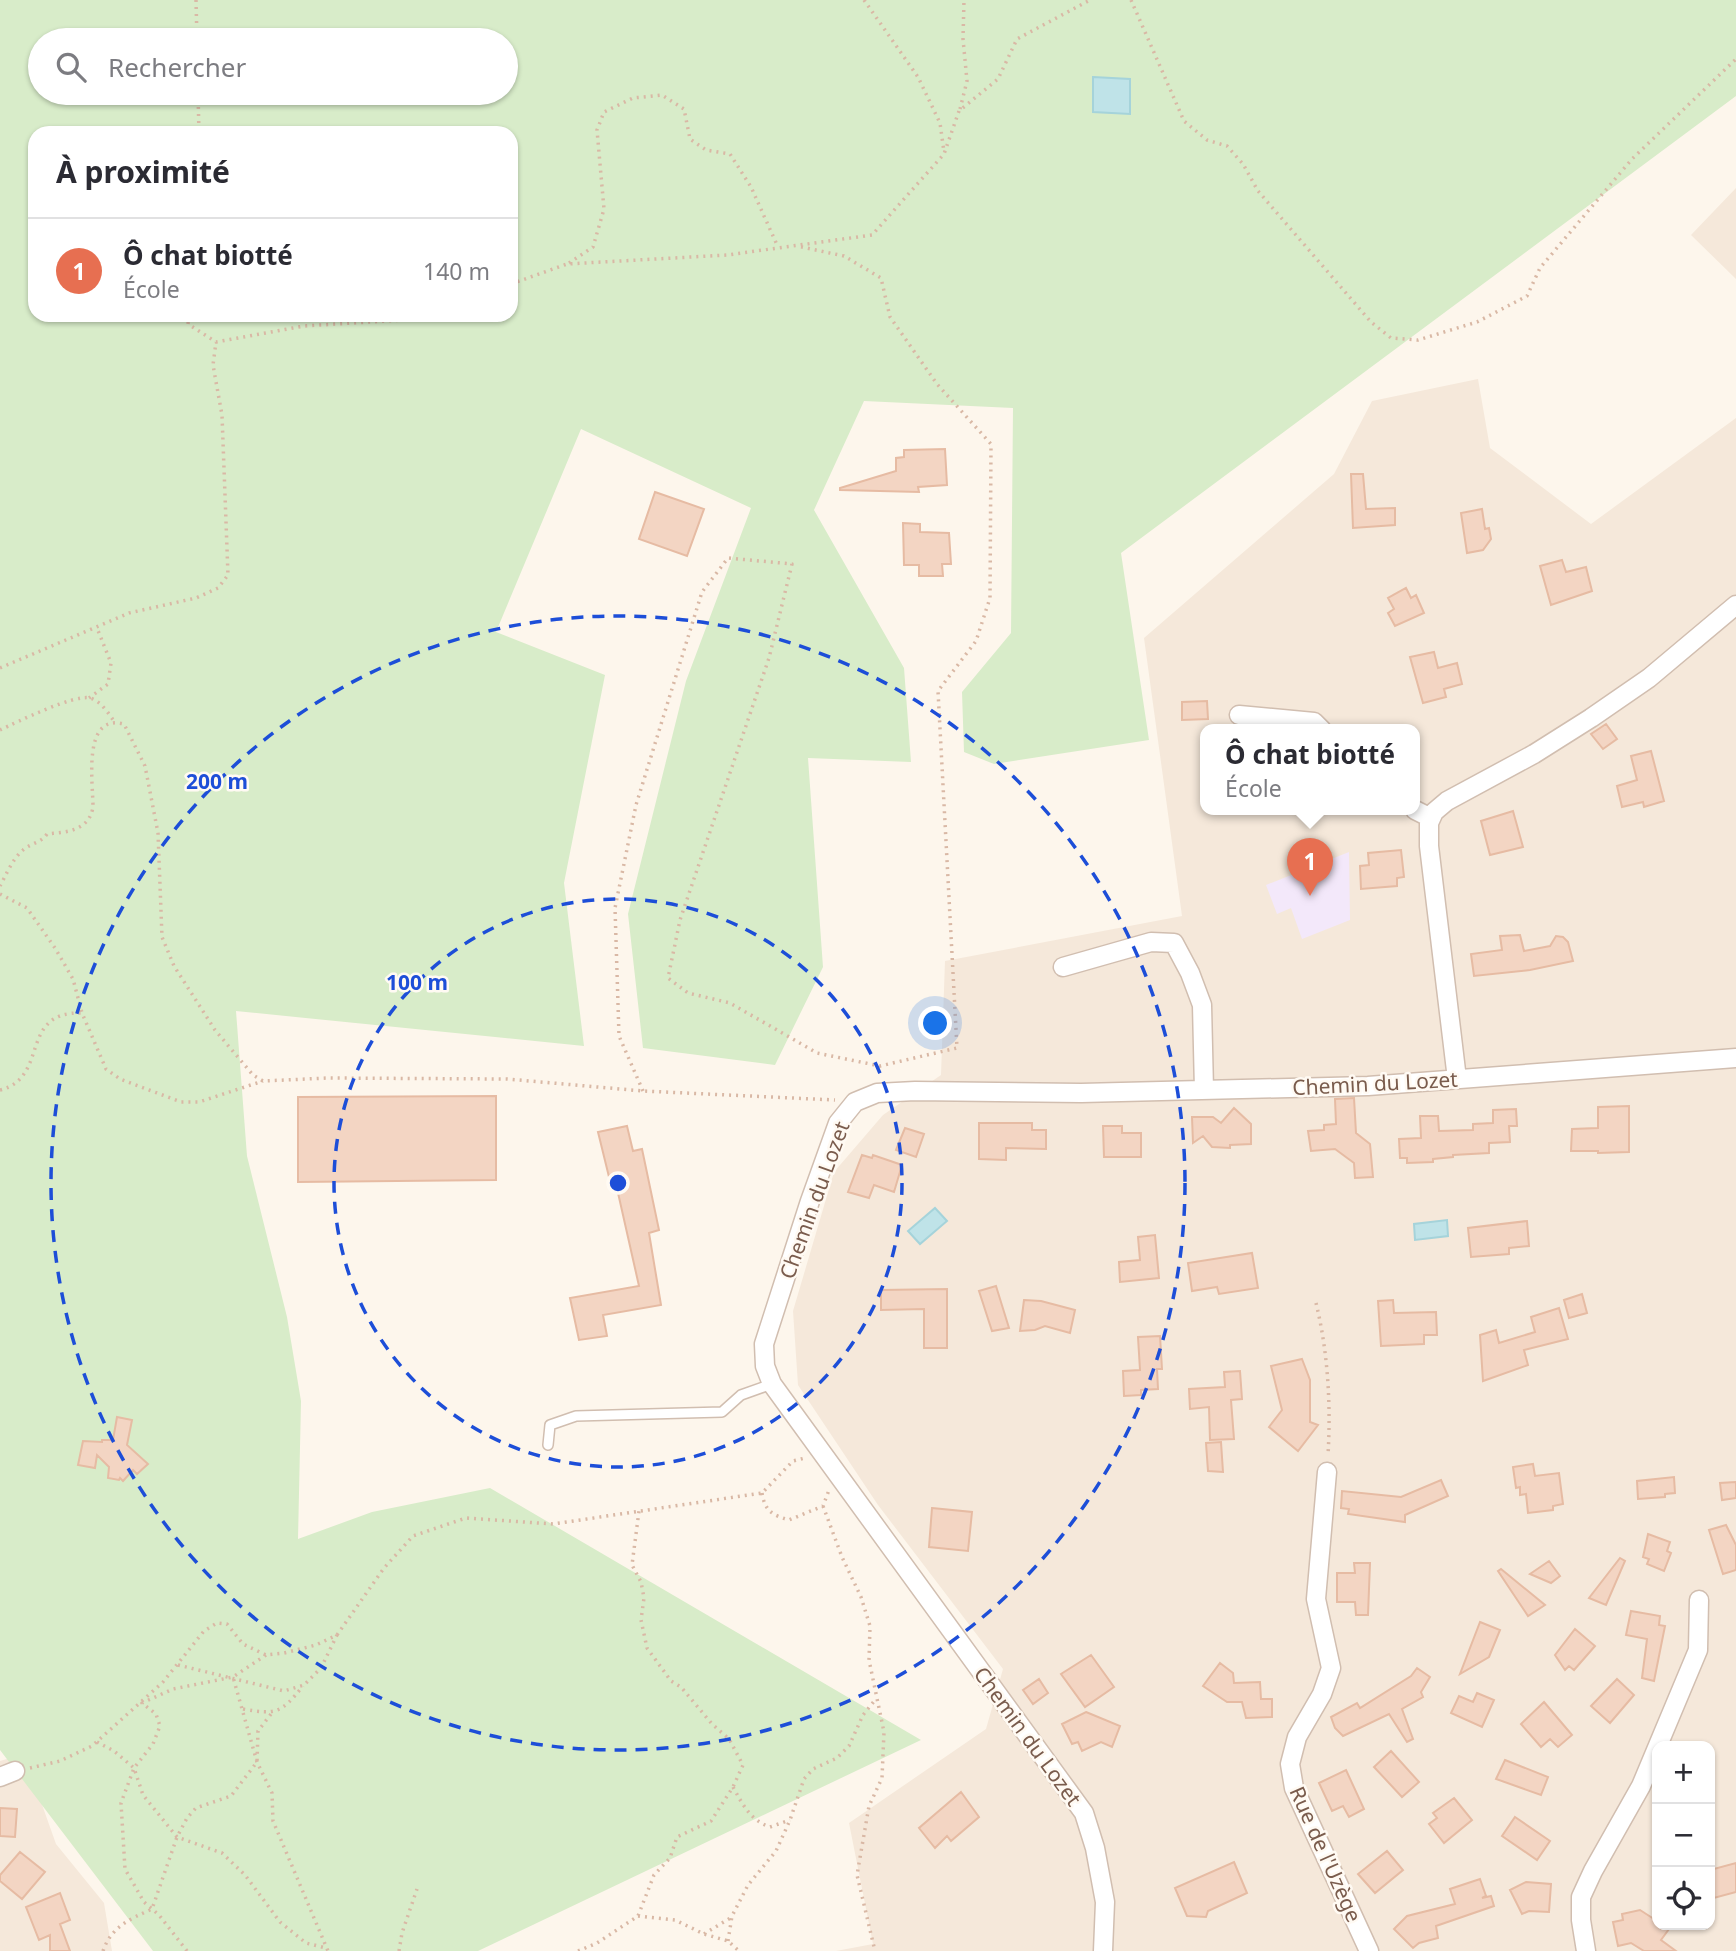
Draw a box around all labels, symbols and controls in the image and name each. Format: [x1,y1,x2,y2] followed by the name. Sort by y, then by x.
[28,28,518,105] search box
[52,48,90,86] icon: search
[108,49,246,85] text: Rechercher
[56,151,230,192] text: À proximité
[123,237,293,273] text: Ô chat biotté
[72,255,86,287] text: 1
[423,255,490,287] text: 140 m
[123,273,180,305] text: École
[1200,724,1420,815] popup
[1225,736,1395,772] text: Ô chat biotté
[186,767,248,795] text: 200 m
[1225,772,1282,804] text: École
[1287,838,1333,896] pin: 1
[386,968,448,996] text: 100 m
[918,1006,952,1040] your location
[1292,1065,1459,1101] street label: Chemin du Lozet
[773,1117,856,1283] street label: Chemin du Lozet
[606,1171,630,1195] centre of rings
[968,1661,1088,1812] street label: Chemin du Lozet
[1652,1741,1715,1930] map controls
[1652,1741,1715,1804] button: +
[1284,1782,1368,1926] street label: Rue de l'Uzège
[1652,1804,1715,1867] button: −
[1652,1867,1715,1930] button: locate

